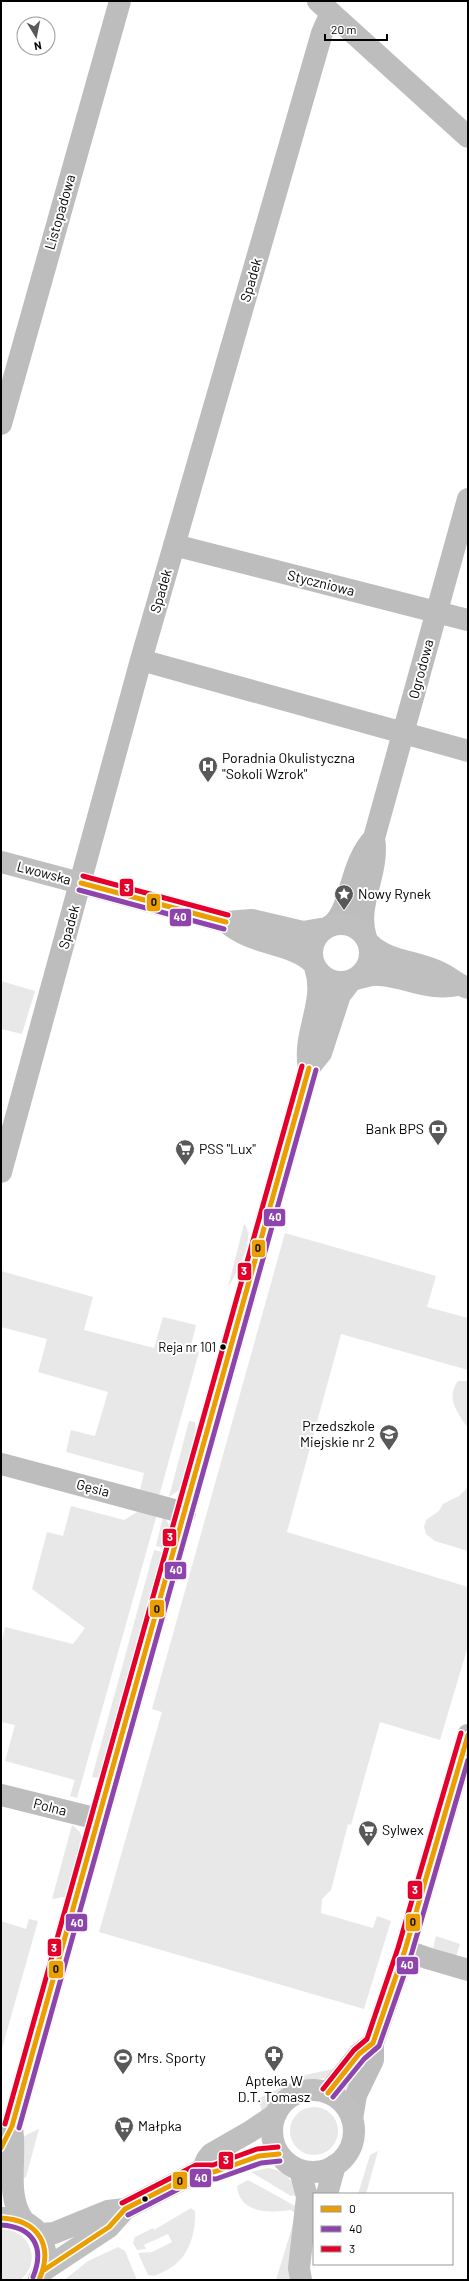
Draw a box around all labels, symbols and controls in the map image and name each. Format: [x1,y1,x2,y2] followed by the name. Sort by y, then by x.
[16,16,56,56] north arrow
[325,16,387,42] scale bar
[331,22,357,36] text: 20 m
[33,39,43,53] text: N
[41,172,78,252] street label: Listopadowa
[236,256,265,304] street label: Spadek
[286,566,356,599] street label: Styczniowa
[146,567,175,615] street label: Spadek
[404,637,437,700] street label: Ogrodowa
[222,749,355,782] place label: Poradnia Okulistyczna "Sokoli Wzrok"
[197,755,219,783] hospital icon: Poradnia Okulistyczna "Sokoli Wzrok"
[15,857,73,888] street label: Lwowska
[119,878,134,897] line badge: 3
[124,881,130,894] text: 3
[333,883,355,911] place icon: Nowy Rynek
[358,885,431,902] place label: Nowy Rynek
[146,893,161,912] line badge: 0
[151,895,157,908] text: 0
[54,903,83,951] street label: Spadek
[169,908,192,927] line badge: 40
[174,910,186,923] text: 40
[427,1118,449,1146] bank icon: Bank BPS
[366,1120,424,1137] place label: Bank BPS
[174,1138,196,1166] supermarket icon: PSS "Lux"
[199,1140,256,1157] place label: PSS "Lux"
[263,1208,286,1227] line badge: 40
[269,1210,281,1223] text: 40
[251,1239,266,1258] line badge: 0
[255,1241,261,1254] text: 0
[237,1262,252,1281] line badge: 3
[241,1264,247,1277] text: 3
[158,1339,216,1355] place label: Reja nr 101
[218,1342,228,1352] marker: Reja nr 101
[300,1417,375,1450] place label: Przedszkole Miejskie nr 2
[378,1423,400,1451] school or university icon: Przedszkole Miejskie nr 2
[75,1475,111,1500] street label: Gęsia
[162,1528,177,1547] line badge: 3
[167,1530,173,1543] text: 3
[164,1561,187,1580] line badge: 40
[170,1563,182,1576] text: 40
[149,1599,165,1618] line badge: 0
[154,1602,160,1615] text: 0
[32,1794,68,1819] street label: Polna
[357,1819,379,1847] supermarket icon: Sylwex
[382,1821,424,1838] place label: Sylwex
[407,1880,423,1900] line badge: 3
[412,1883,418,1896] text: 3
[65,1913,88,1932] line badge: 40
[405,1913,421,1932] line badge: 0
[410,1915,416,1928] text: 0
[71,1916,83,1929] text: 40
[47,1938,62,1957] line badge: 3
[51,1941,57,1954] text: 3
[396,1956,419,1975] line badge: 40
[401,1958,413,1971] text: 40
[48,1960,64,1979] line badge: 0
[53,1962,59,1975] text: 0
[263,2044,285,2072] pharmacy icon: Apteka W D.T. Tomasz
[112,2047,134,2075] sports icon: Mrs. Sporty
[137,2049,206,2066] place label: Mrs. Sporty
[238,2072,310,2105] place label: Apteka W D.T. Tomasz
[113,2115,135,2143] supermarket icon: Małpka
[138,2117,182,2134] place label: Małpka
[218,2151,234,2170] line badge: 3
[223,2153,229,2166] text: 3
[189,2168,212,2188] line badge: 40
[172,2171,188,2190] line badge: 0
[195,2171,207,2184] text: 40
[177,2174,183,2187] text: 0
[313,2193,453,2265] legend
[140,2194,150,2204] unlabelled marker
[349,2201,356,2215] text: 0
[349,2221,362,2235] text: 40
[349,2241,355,2255] text: 3

